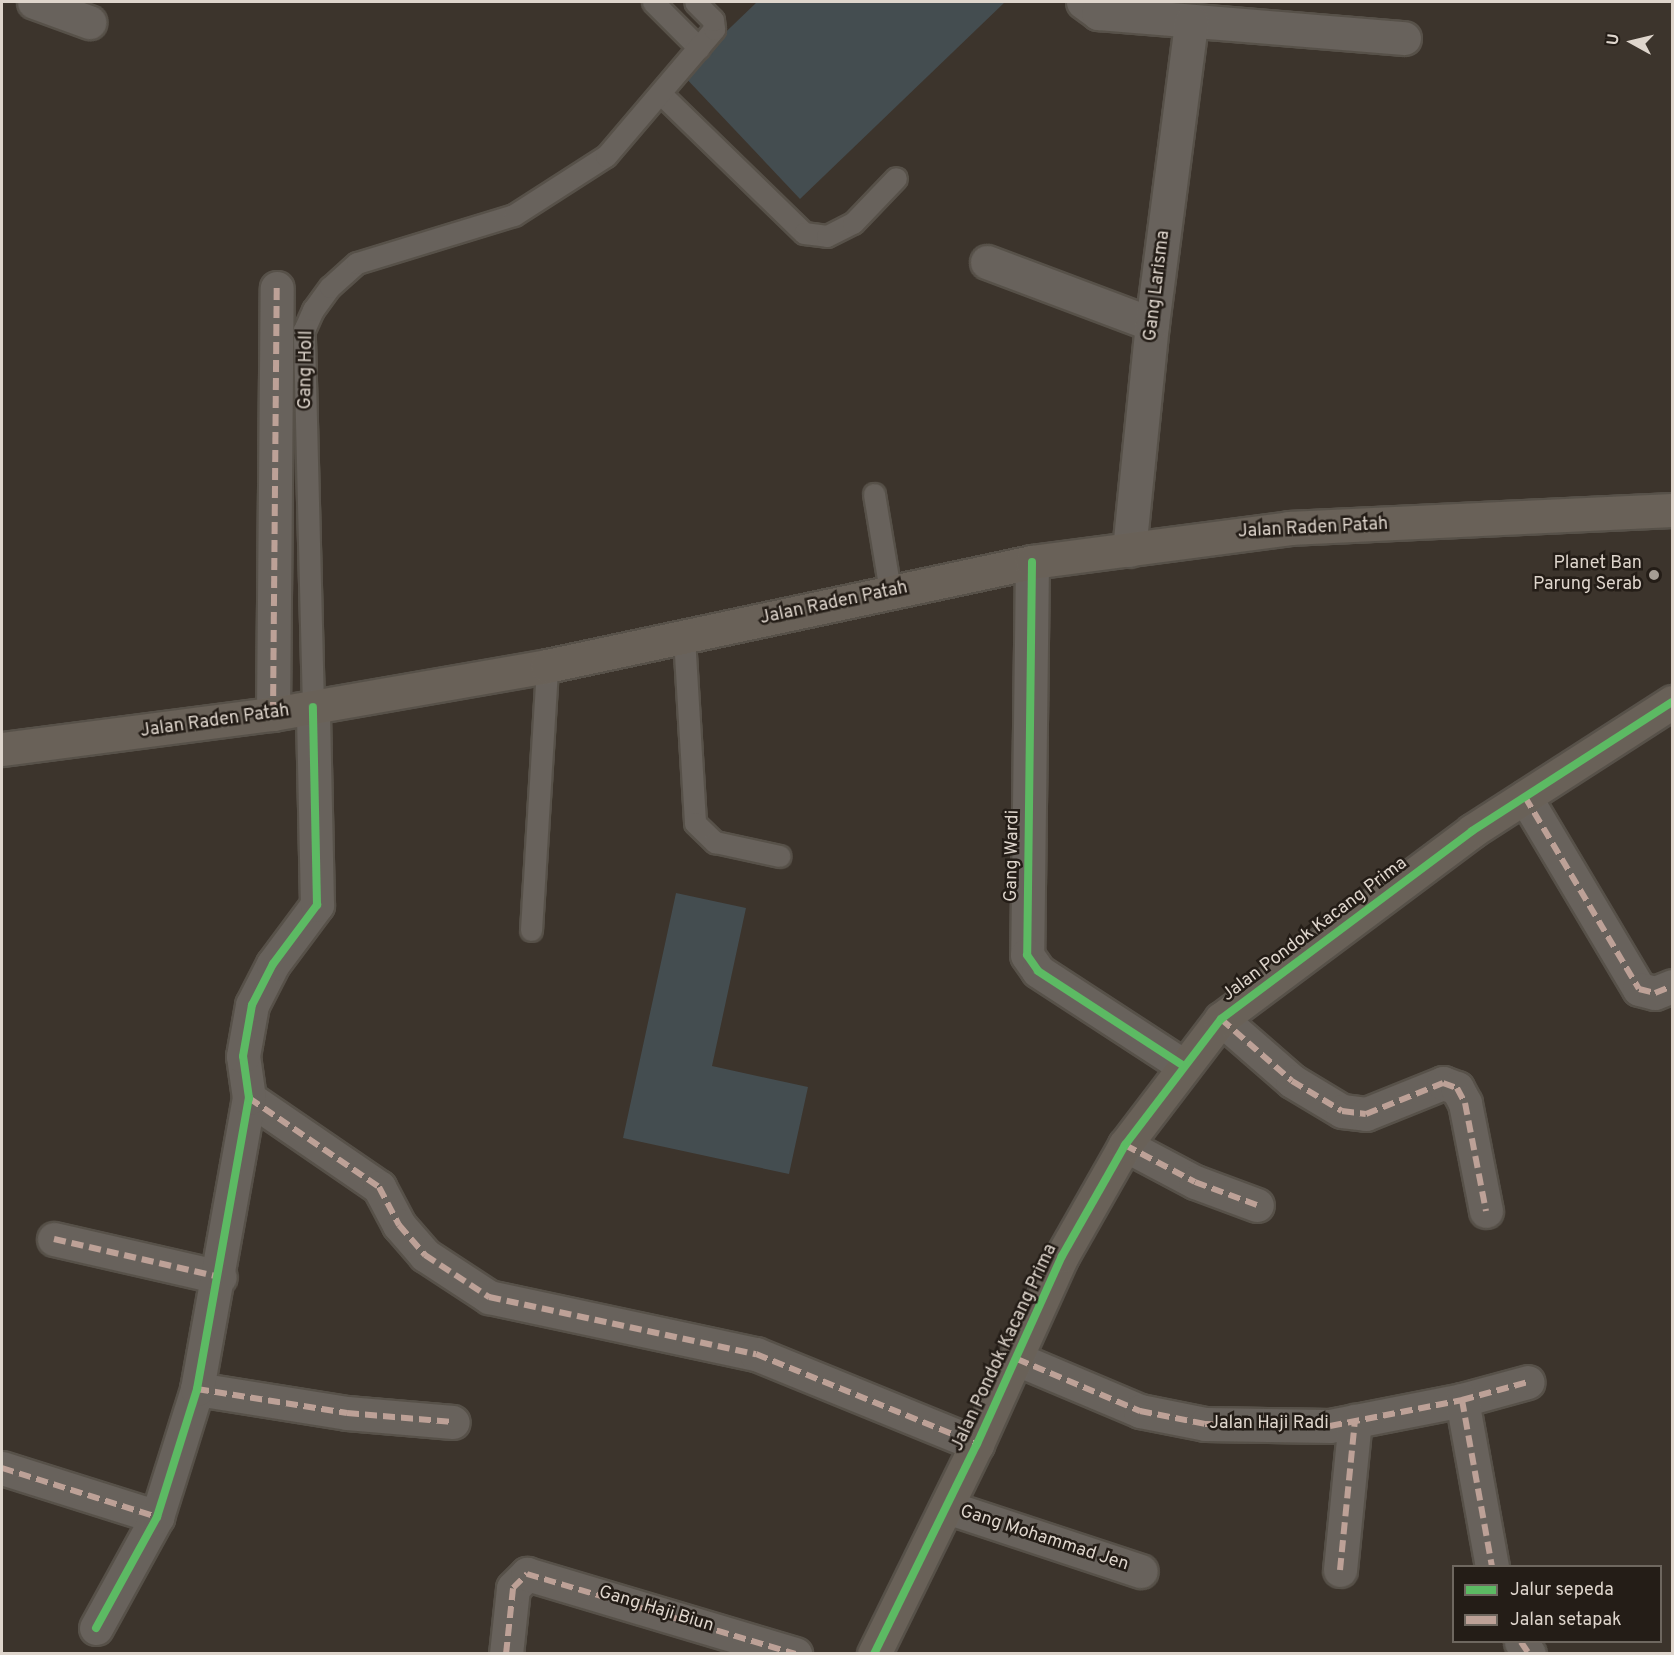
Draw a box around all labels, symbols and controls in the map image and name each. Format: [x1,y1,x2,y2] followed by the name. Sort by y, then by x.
[1602,12,1662,72] north arrow
[1603,32,1625,47] text: U
[1140,229,1176,343] street label: Gang Larisma
[296,330,318,410] street label: Gang Holl
[1237,514,1389,544] street label: Jalan Raden Patah
[1533,554,1642,596] place label: Planet Ban Parung Serab
[1647,568,1661,582] marker: Planet Ban Parung Serab
[758,578,910,630] street label: Jalan Raden Patah
[139,701,291,743] street label: Jalan Raden Patah
[1001,810,1025,902] street label: Gang Wardi
[1218,853,1412,1007] street label: Jalan Pondok Kacang Prima
[947,1241,1063,1455] street label: Jalan Pondok Kacang Prima
[1209,1413,1329,1435] street label: Jalan Haji Radi
[957,1502,1131,1576] street label: Gang Mohammad Jen
[1452,1565,1662,1643] legend
[1510,1579,1614,1602] text: Jalur sepeda
[596,1582,716,1638] street label: Gang Haji Biun
[1510,1609,1622,1632] text: Jalan setapak

